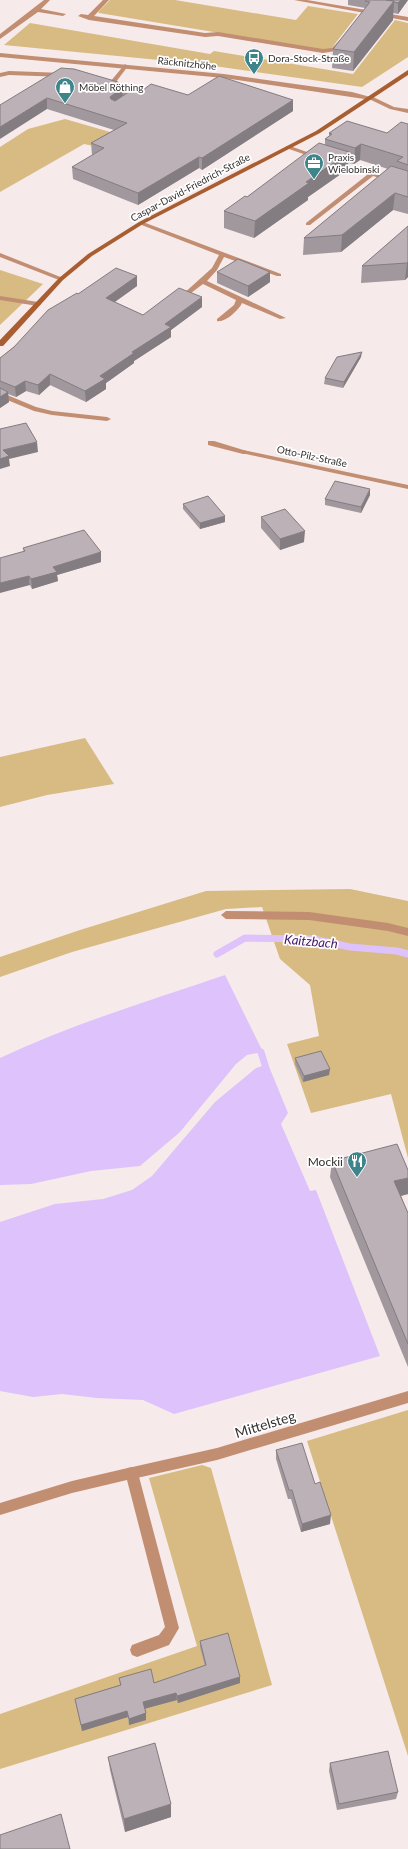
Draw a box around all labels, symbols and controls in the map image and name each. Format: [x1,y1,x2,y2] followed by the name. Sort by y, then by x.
[243,47,265,75] bus stop icon: Dora-Stock-Straße
[268,52,350,64] place label: Dora-Stock-Straße
[157,54,217,72] street label: Räcknitzhöhe
[54,76,76,104] shop icon: Möbel Röthing
[79,81,143,93] place label: Möbel Röthing
[128,150,252,224] street label: Caspar-David-Friedrich-Straße
[328,151,379,175] place label: Praxis Wielobinski
[303,152,325,180] office icon: Praxis Wielobinski
[276,443,348,469] street label: Otto-Pilz-Straße
[284,931,339,951] water label: Kaitzbach
[346,1150,368,1178] restaurant icon: Mockii
[308,1154,343,1169] place label: Mockii
[233,1407,297,1441] street label: Mittelsteg

